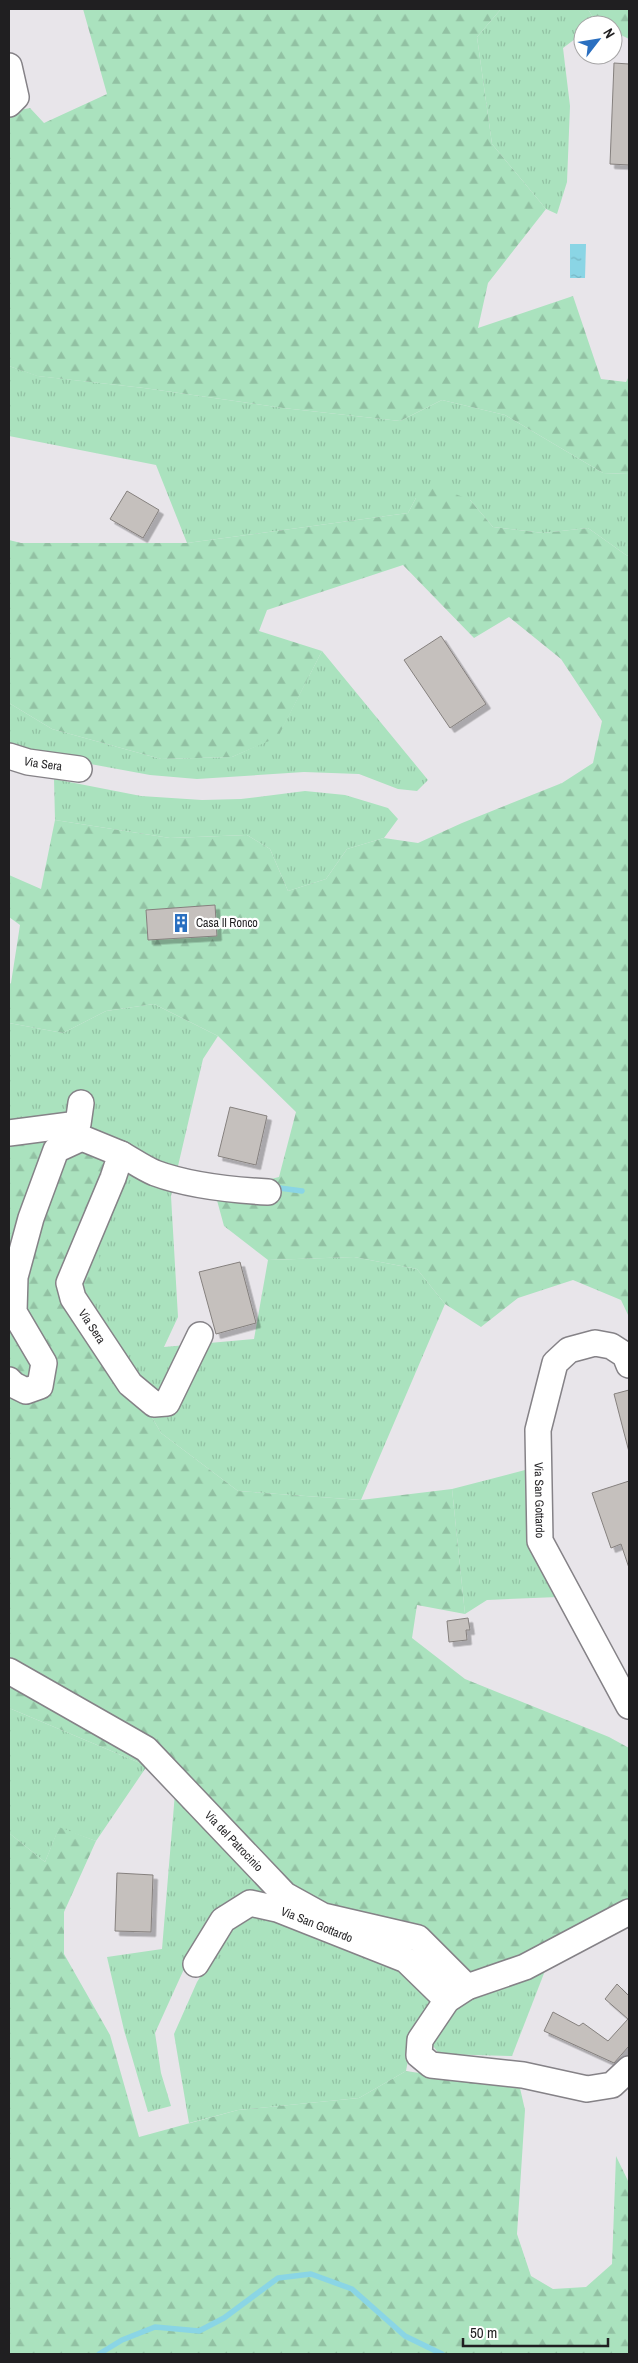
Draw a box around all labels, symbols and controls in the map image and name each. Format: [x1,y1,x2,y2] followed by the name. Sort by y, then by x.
[573,15,623,65] north arrow
[599,25,619,41] text: N
[22,753,63,775] street label: Via Sera
[170,912,192,934] building icon: Casa Il Ronco
[196,915,258,931] place label: Casa Il Ronco
[75,1306,109,1347] street label: Via Sera
[531,1462,548,1538] street label: Via San Gottardo
[201,1807,267,1875] street label: Via del Patrocinio
[279,1903,355,1946] street label: Via San Gottardo
[463,2316,608,2348] scale bar
[470,2322,497,2343] text: 50 m

